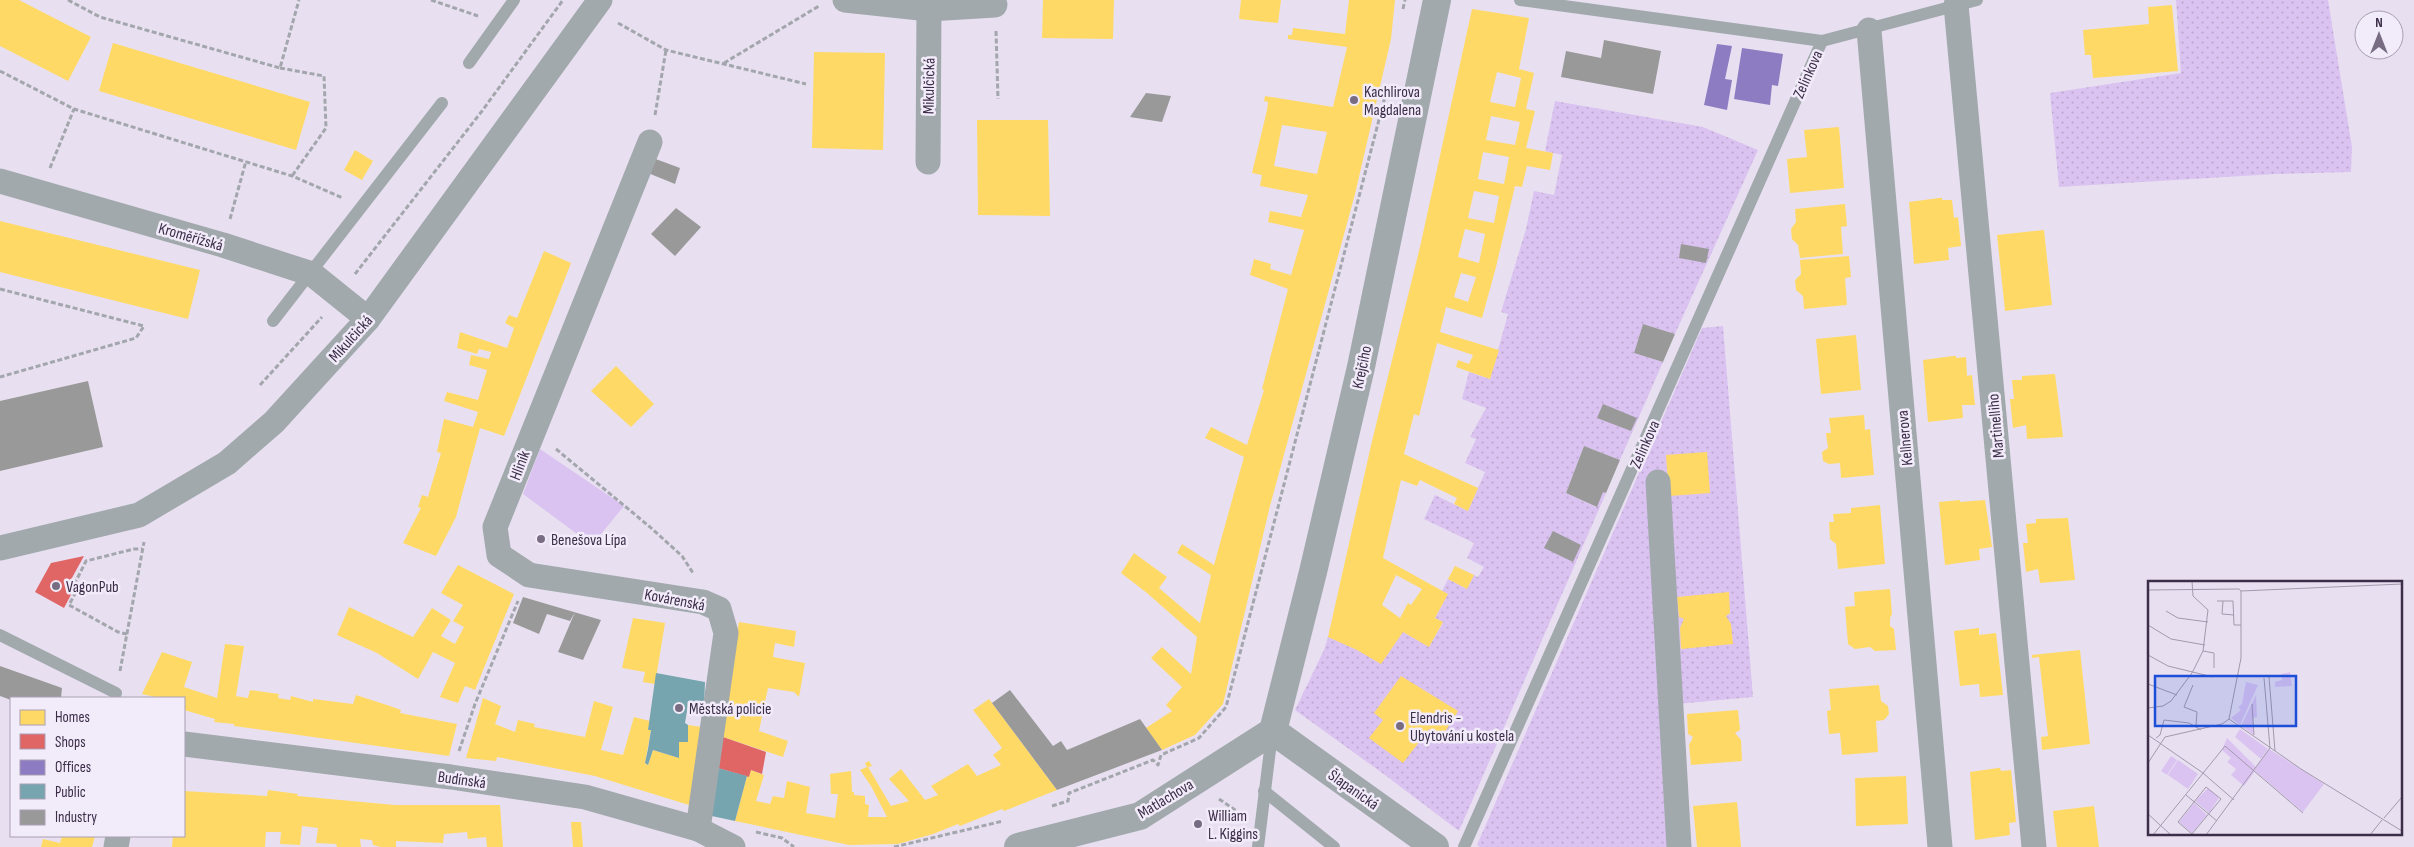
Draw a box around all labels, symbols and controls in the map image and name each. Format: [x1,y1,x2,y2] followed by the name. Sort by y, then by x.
[2354,10,2404,60] north arrow
[2375,14,2383,31] text: N
[1789,48,1827,101] street label: Zelinkova
[920,58,939,114] street label: Mikulčická
[1364,83,1421,120] place label: Kachlirova Magdalena
[1348,94,1360,106] marker: Kachlirova Magdalena
[156,219,225,256] street label: Kroměřížská
[325,312,377,366] street label: Mikulčická
[1349,344,1376,391] street label: Krejčího
[1984,393,2009,459] street label: Martinelliho
[1894,409,1917,466] street label: Kellnerova
[1626,418,1664,471] street label: Zelinkova
[506,448,535,483] street label: Hliník
[551,531,626,550] place label: Benešova Lípa
[535,533,547,545] marker: Benešova Lípa
[66,578,119,597] place label: VagonPub
[50,580,62,592] marker: VagonPub
[2148,581,2402,834] inset map
[643,585,707,616] street label: Kovárenská
[10,697,185,837] legend
[689,700,771,719] place label: Městská policie
[673,702,685,714] marker: Městská policie
[55,708,90,727] text: Homes
[1410,709,1514,746] place label: Elendris - Ubytování u kostela
[1394,720,1406,732] marker: Elendris - Ubytování u kostela
[55,733,86,752] text: Shops
[55,758,91,777] text: Offices
[1324,766,1382,814] street label: Šlapanická
[437,768,487,793] street label: Budínská
[1134,775,1197,823] street label: Matlachova
[55,783,86,802] text: Public
[1208,807,1258,844] place label: William L. Kiggins
[55,808,97,827] text: Industry
[1192,818,1204,830] marker: William L. Kiggins

